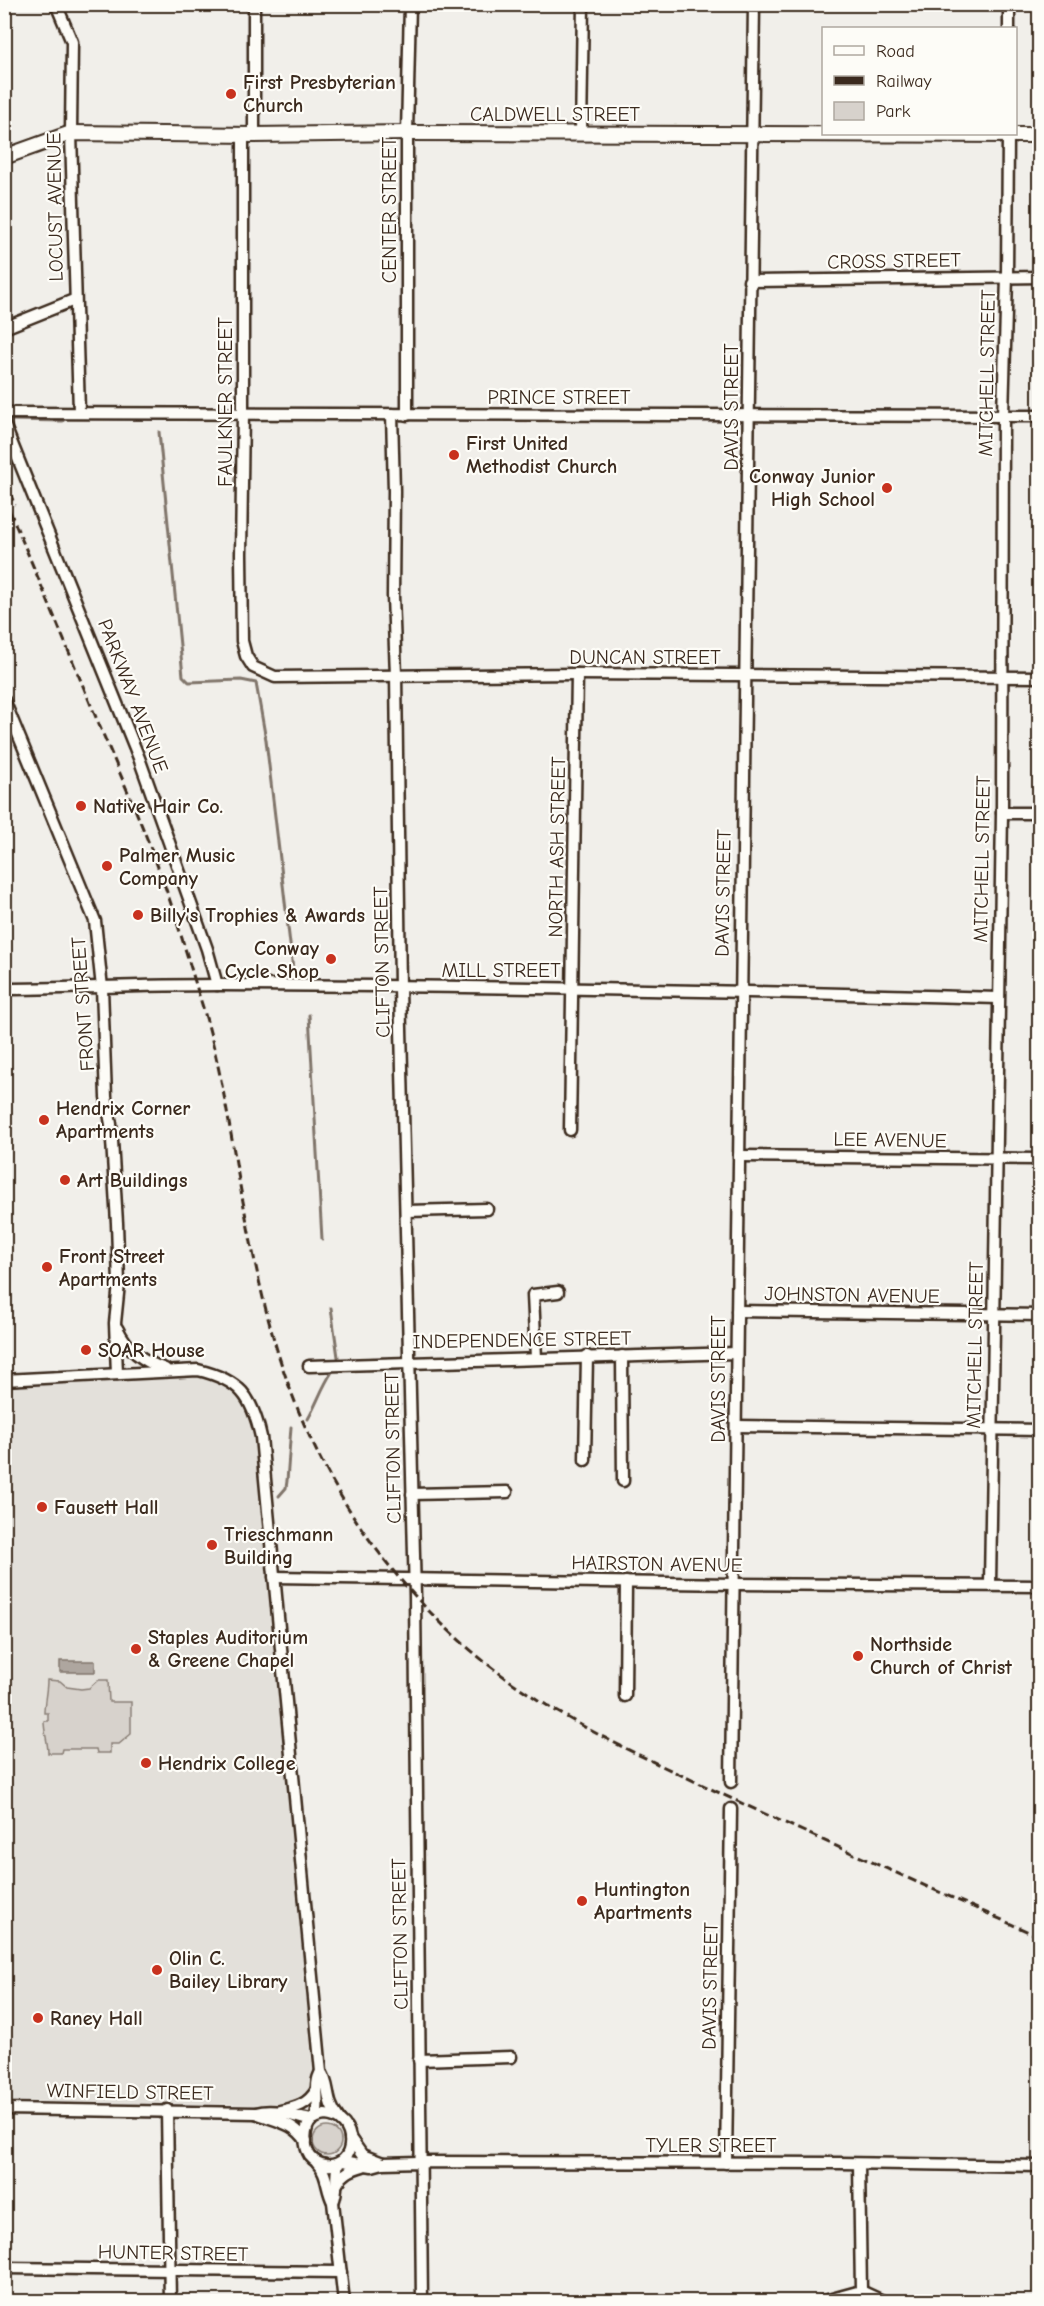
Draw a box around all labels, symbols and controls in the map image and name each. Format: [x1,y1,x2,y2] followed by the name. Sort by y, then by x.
[822,27,1017,135] legend
[876,41,915,62] text: Road
[243,71,396,117] place label: First Presbyterian Church
[876,71,933,92] text: Railway
[224,87,238,101] marker: First Presbyterian Church
[876,101,911,122] text: Park
[470,103,641,126] street label: CALDWELL STREET
[42,132,68,282] street label: LOCUST AVENUE
[378,136,401,283] street label: CENTER STREET
[827,248,962,274] street label: CROSS STREET
[974,289,1000,457] street label: MITCHELL STREET
[214,317,237,487] street label: FAULKNER STREET
[720,343,743,471] street label: DAVIS STREET
[487,386,631,409] street label: PRINCE STREET
[466,432,617,478] place label: First United Methodist Church
[447,448,461,462] marker: First United Methodist Church
[749,465,875,511] place label: Conway Junior High School
[880,481,894,495] marker: Conway Junior High School
[93,616,173,776] street label: PARKWAY AVENUE
[569,646,721,669] street label: DUNCAN STREET
[544,756,570,938] street label: NORTH ASH STREET
[969,775,995,943] street label: MITCHELL STREET
[93,795,223,818] place label: Native Hair Co.
[74,799,88,813] marker: Native Hair Co.
[710,828,736,957] street label: DAVIS STREET
[119,844,236,890] place label: Palmer Music Company
[100,859,114,873] marker: Palmer Music Company
[369,885,395,1038] street label: CLIFTON STREET
[150,904,365,927] place label: Billy's Trophies & Awards
[131,908,145,922] marker: Billy's Trophies & Awards
[67,936,99,1072] street label: FRONT STREET
[225,937,320,983] place label: Conway Cycle Shop
[324,952,338,966] marker: Conway Cycle Shop
[441,959,561,982] street label: MILL STREET
[56,1097,190,1143] place label: Hendrix Corner Apartments
[37,1113,51,1127] marker: Hendrix Corner Apartments
[833,1128,947,1152] street label: LEE AVENUE
[77,1169,188,1192] place label: Art Buildings
[58,1173,72,1187] marker: Art Buildings
[59,1245,165,1291] place label: Front Street Apartments
[40,1260,54,1274] marker: Front Street Apartments
[962,1261,988,1429] street label: MITCHELL STREET
[764,1282,940,1308] street label: JOHNSTON AVENUE
[707,1315,730,1443] street label: DAVIS STREET
[412,1327,632,1353] street label: INDEPENDENCE STREET
[98,1339,205,1362] place label: SOAR House
[79,1343,93,1357] marker: SOAR House
[380,1371,406,1524] street label: CLIFTON STREET
[54,1496,159,1519] place label: Fausett Hall
[35,1500,49,1514] marker: Fausett Hall
[224,1523,333,1569] place label: Trieschmann Building
[205,1538,219,1552] marker: Trieschmann Building
[571,1551,743,1577] street label: HAIRSTON AVENUE
[148,1626,308,1672] place label: Staples Auditorium & Greene Chapel
[870,1633,1012,1679] place label: Northside Church of Christ
[129,1642,143,1656] marker: Staples Auditorium & Greene Chapel
[851,1649,865,1663] marker: Northside Church of Christ
[158,1752,296,1775] place label: Hendrix College
[139,1756,153,1770] marker: Hendrix College
[387,1857,413,2010] street label: CLIFTON STREET
[594,1878,692,1924] place label: Huntington Apartments
[575,1894,589,1908] marker: Huntington Apartments
[697,1921,723,2050] street label: DAVIS STREET
[169,1947,288,1993] place label: Olin C. Bailey Library
[150,1963,164,1977] marker: Olin C. Bailey Library
[50,2007,143,2030] place label: Raney Hall
[31,2011,45,2025] marker: Raney Hall
[46,2079,214,2105] street label: WINFIELD STREET
[646,2134,777,2157] street label: TYLER STREET
[98,2240,249,2266] street label: HUNTER STREET

